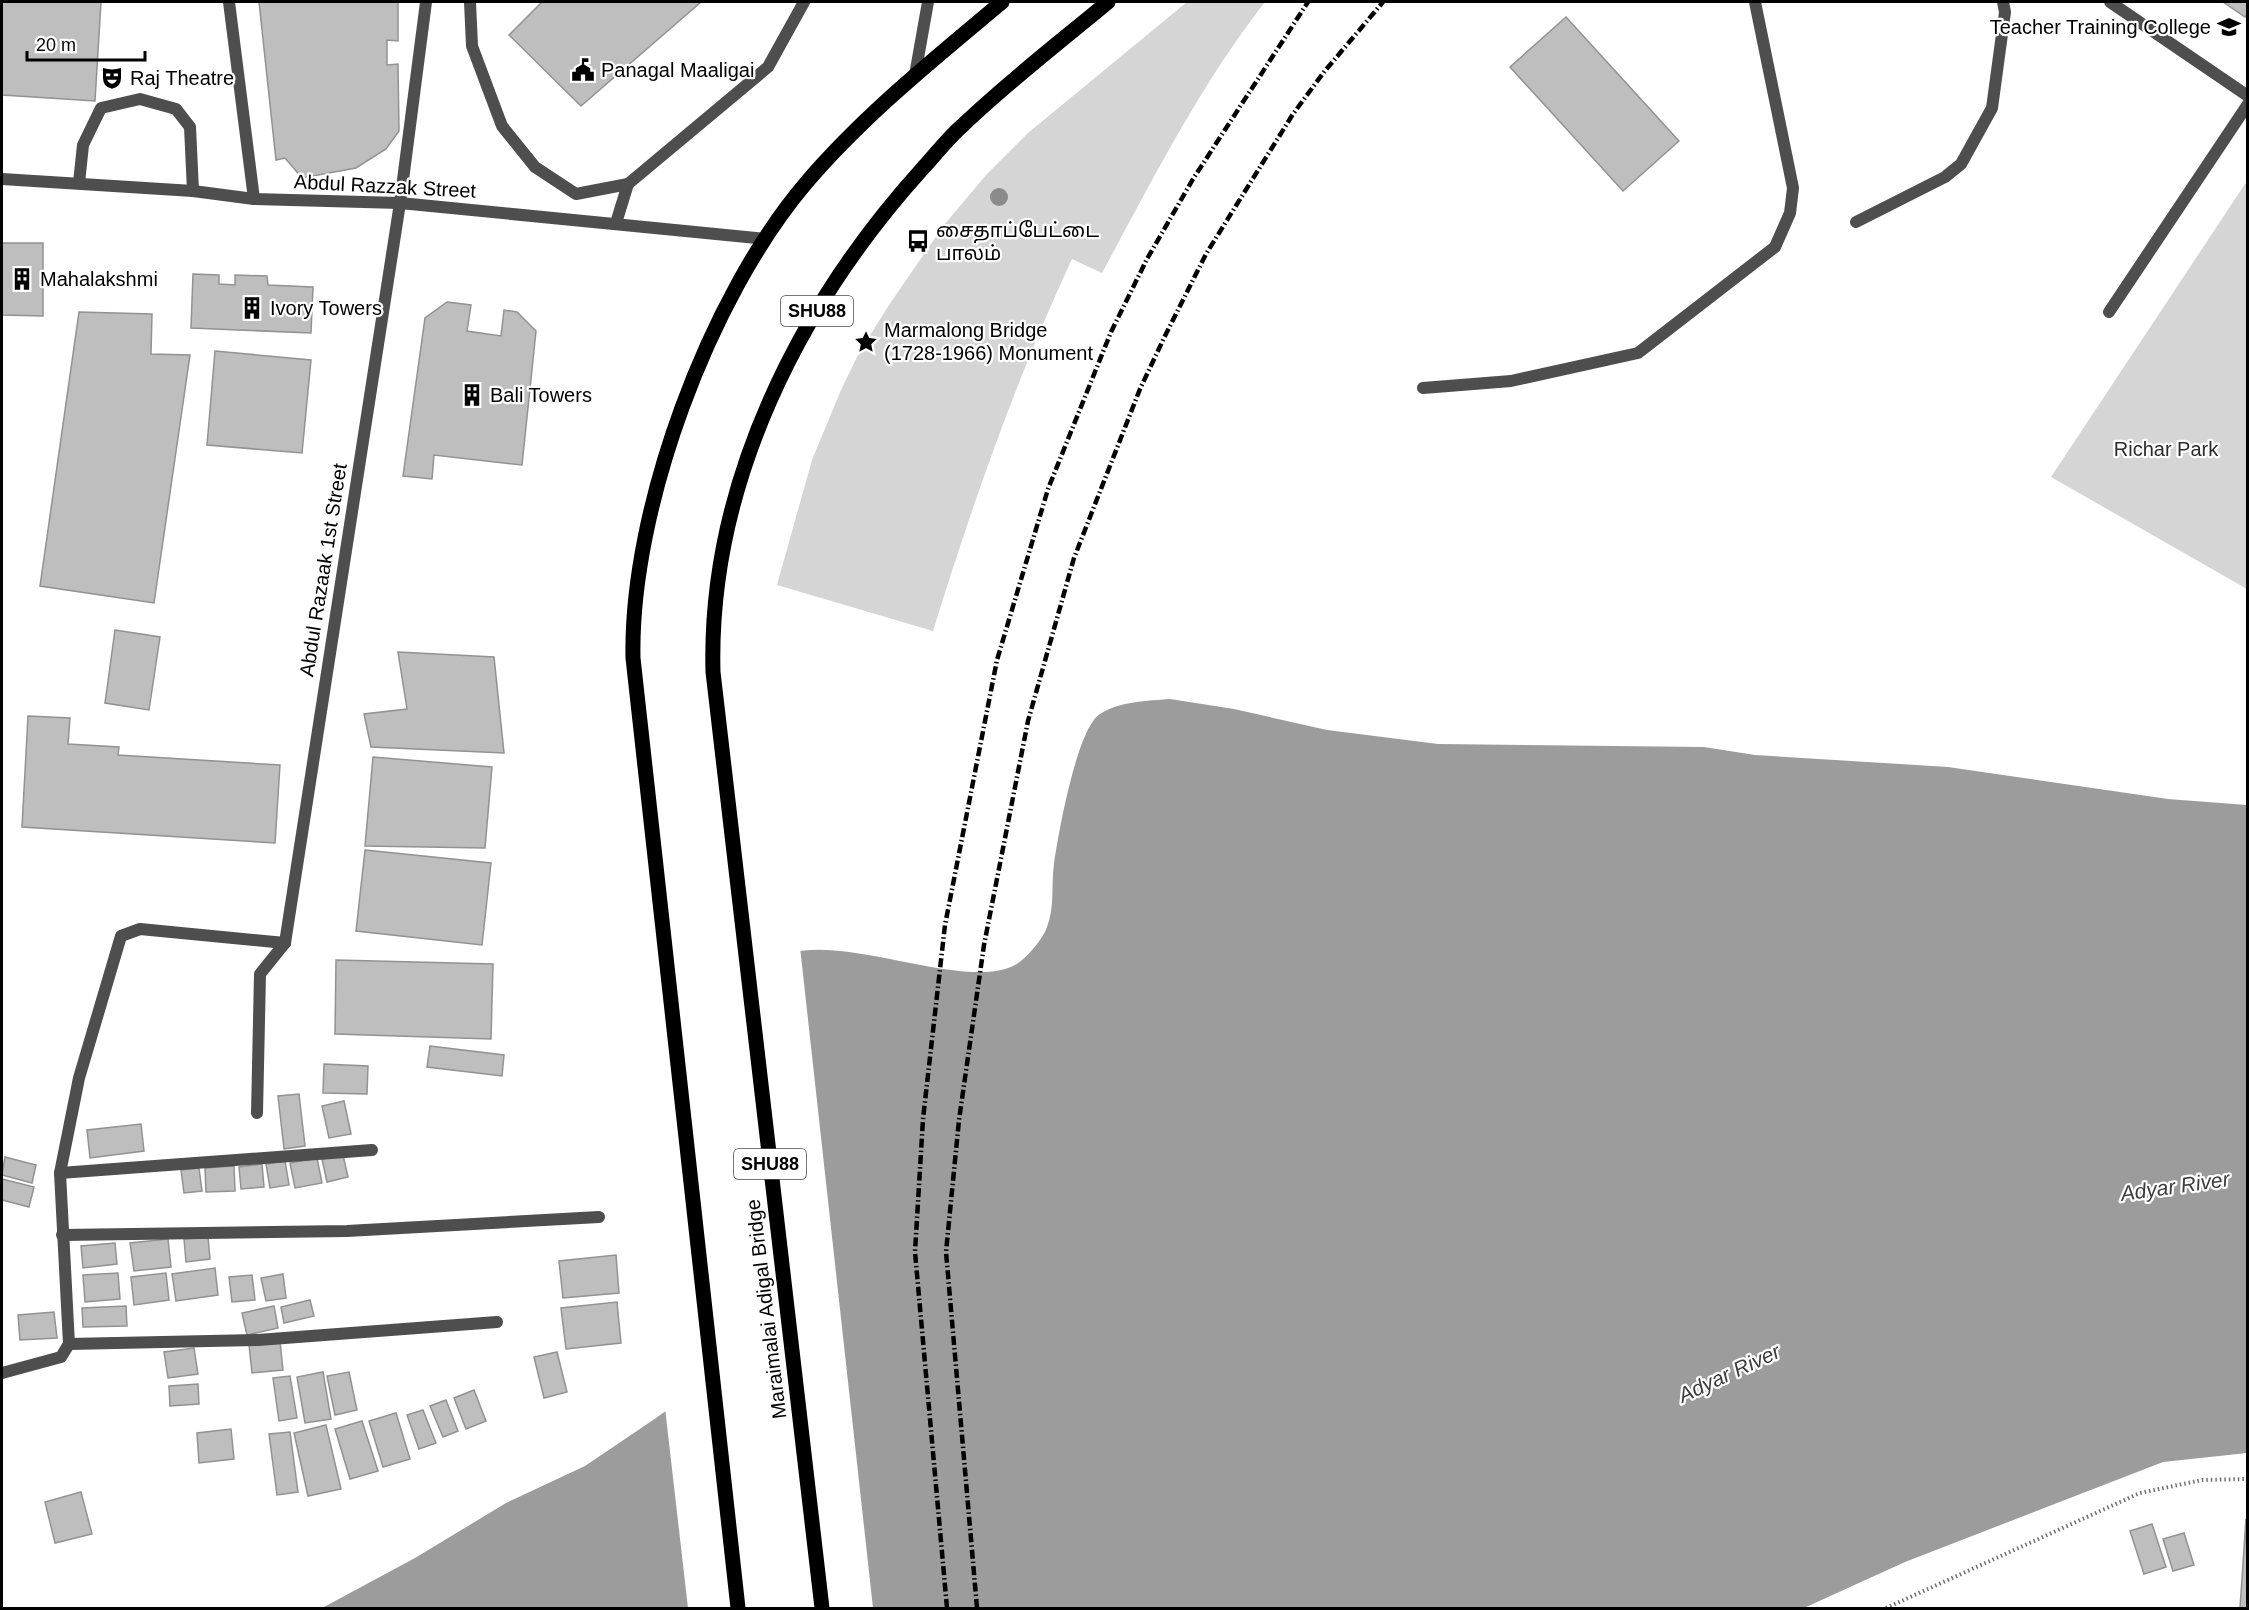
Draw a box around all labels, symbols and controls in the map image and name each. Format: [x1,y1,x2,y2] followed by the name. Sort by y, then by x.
[2216,14,2242,40] school or university icon: Teacher Training College
[1990,16,2211,38] place label: Teacher Training College
[27,24,146,62] scale bar
[36,35,76,55] text: 20 m
[570,57,596,83] public building icon: Panagal Maaligai
[601,59,754,81] place label: Panagal Maaligai
[99,65,125,91] theatre icon: Raj Theatre
[130,67,234,89] place label: Raj Theatre
[293,170,477,202] street label: Abdul Razzak Street
[936,219,1099,264] place label: சைதாப்பேட்டை பாலம்
[905,228,931,254] bus stop icon: சைதாப்பேட்டை பாலம்
[9,266,35,292] building icon: Mahalakshmi
[40,268,158,290] place label: Mahalakshmi
[239,295,265,321] building icon: Ivory Towers
[781,296,853,326] road number: SHU88
[270,297,382,319] place label: Ivory Towers
[884,319,1093,364] place label: Marmalong Bridge (1728-1966) Monument
[853,329,879,355] place icon: Marmalong Bridge (1728-1966) Monument
[459,382,485,408] building icon: Bali Towers
[490,384,592,406] place label: Bali Towers
[2114,438,2219,460] park label: Richar Park
[295,461,351,678] street label: Abdul Razaak 1st Street
[734,1149,806,1179] road number: SHU88
[2117,1167,2232,1205] water label: Adyar River
[742,1198,790,1420] street label: Maraimalai Adigal Bridge
[1673,1339,1784,1407] water label: Adyar River

